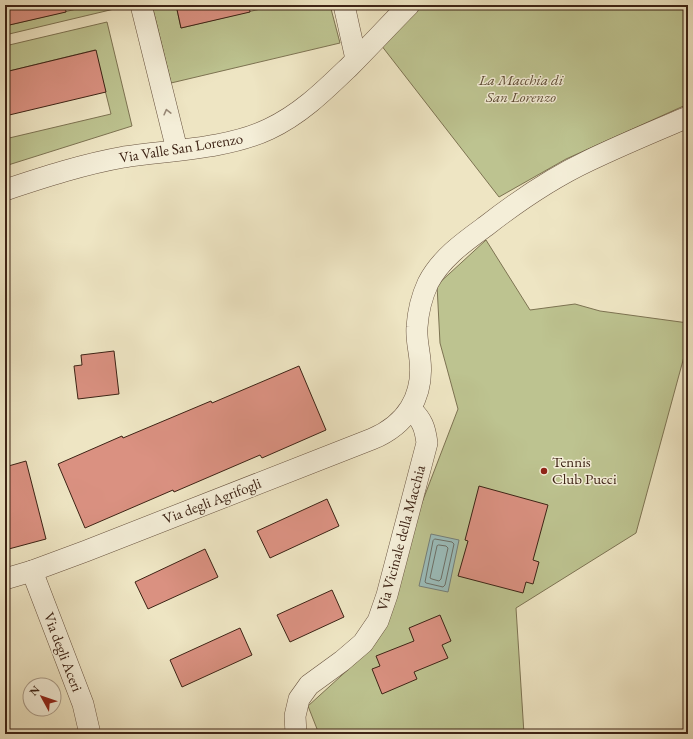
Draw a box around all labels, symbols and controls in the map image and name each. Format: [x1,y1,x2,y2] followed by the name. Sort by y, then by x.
[478,70,564,106] park label: La Macchia di San Lorenzo
[164,109,172,115] one-way arrow
[118,128,244,167] street label: Via Valle San Lorenzo
[552,452,617,488] place label: Tennis Club Pucci
[372,463,429,613] street label: Via Vicinale della Macchia
[539,466,549,476] marker: Tennis Club Pucci
[160,473,264,528] street label: Via degli Agrifogli
[40,609,87,694] street label: Via degli Aceri
[22,677,62,717] north arrow
[26,683,43,698] text: N

